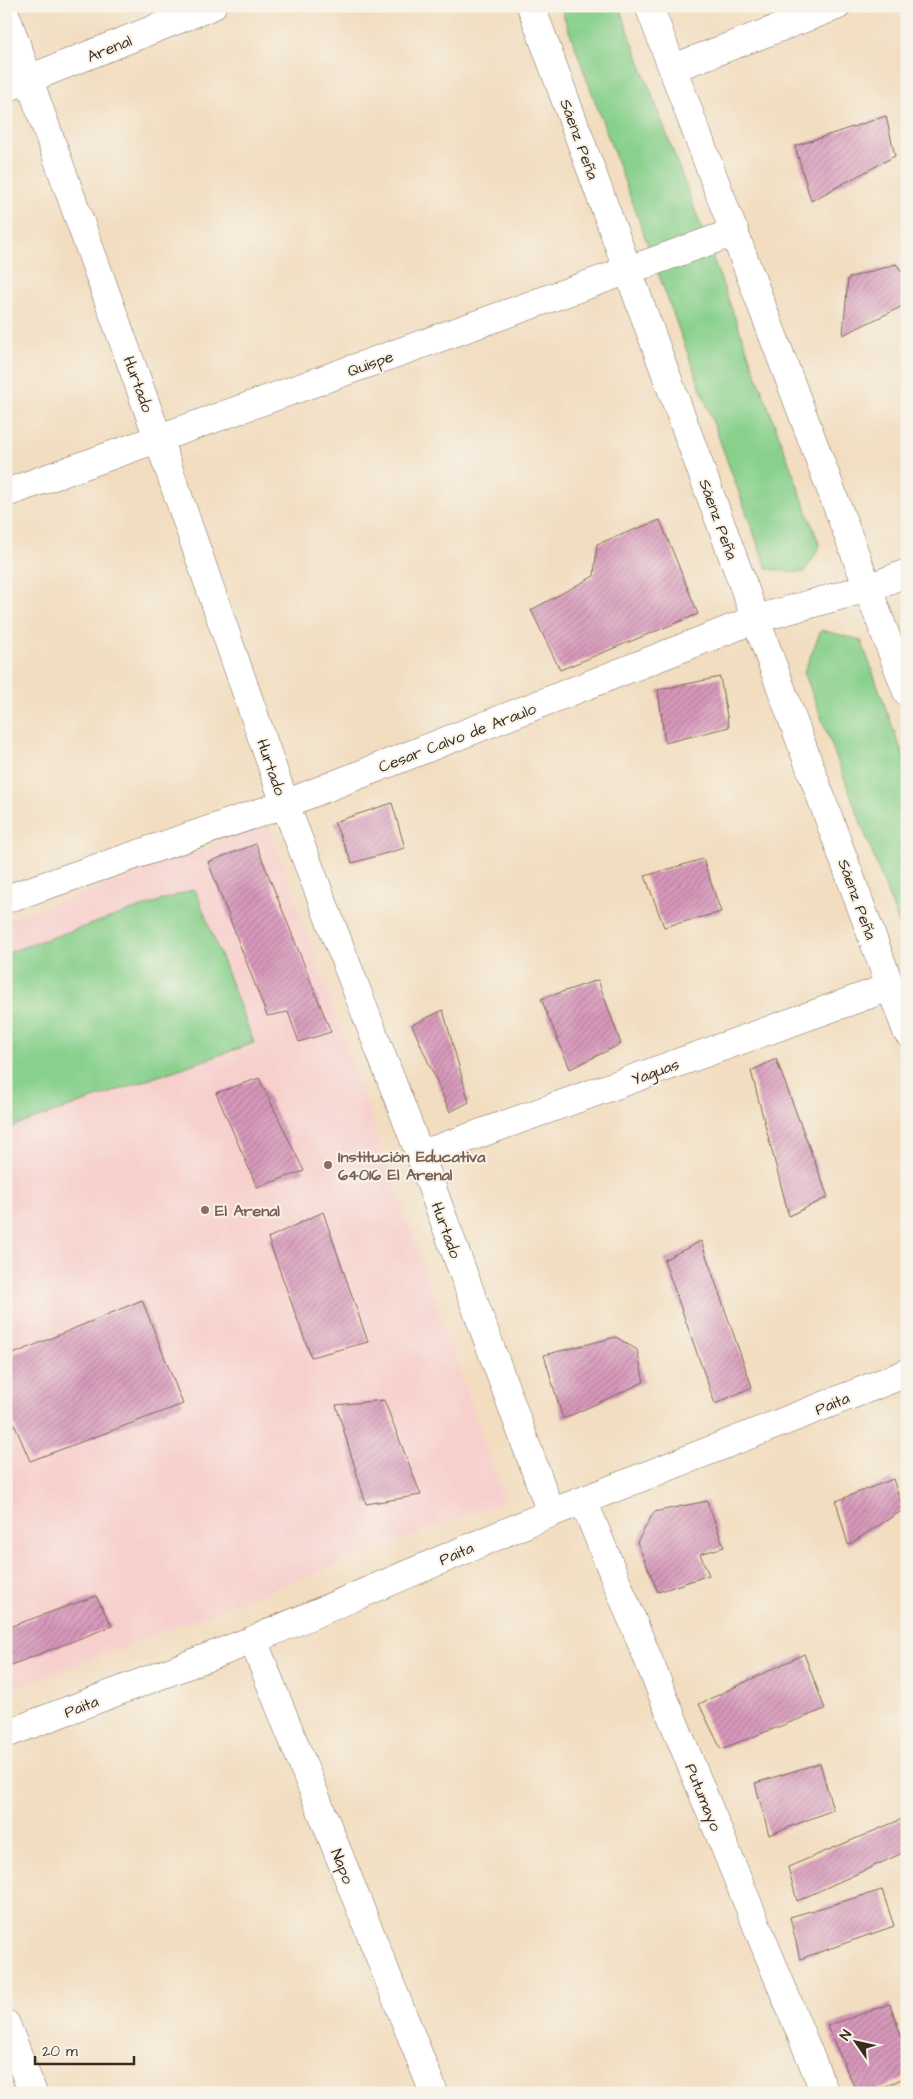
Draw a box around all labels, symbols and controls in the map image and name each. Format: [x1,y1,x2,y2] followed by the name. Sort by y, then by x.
[84,30,135,68] street label: Arenal
[554,96,604,183] street label: Sáenz Peña
[344,345,397,382] street label: Quispe
[118,353,158,416] street label: Hurtado
[693,476,743,563] street label: Sáenz Peña
[375,698,539,778] street label: Cesar Calvo de Araulo
[251,736,291,799] street label: Hurtado
[832,856,882,943] street label: Sáenz Peña
[628,1053,683,1092] street label: Yaguas
[338,1146,486,1186] place label: Institución Educativa 64016 El Arenal
[322,1159,334,1171] marker: Institución Educativa 64016 El Arenal
[426,1199,466,1262] street label: Hurtado
[215,1200,280,1222] place label: El Arenal
[199,1204,211,1216] marker: El Arenal
[812,1387,853,1421] street label: Paita
[436,1537,477,1571] street label: Paita
[61,1690,102,1724] street label: Paita
[679,1760,727,1835] street label: Putumayo
[325,1846,359,1887] street label: Napo
[830,2016,880,2066] north arrow
[835,2026,857,2045] text: N
[35,2034,134,2066] scale bar
[42,2041,78,2062] text: 20 m

